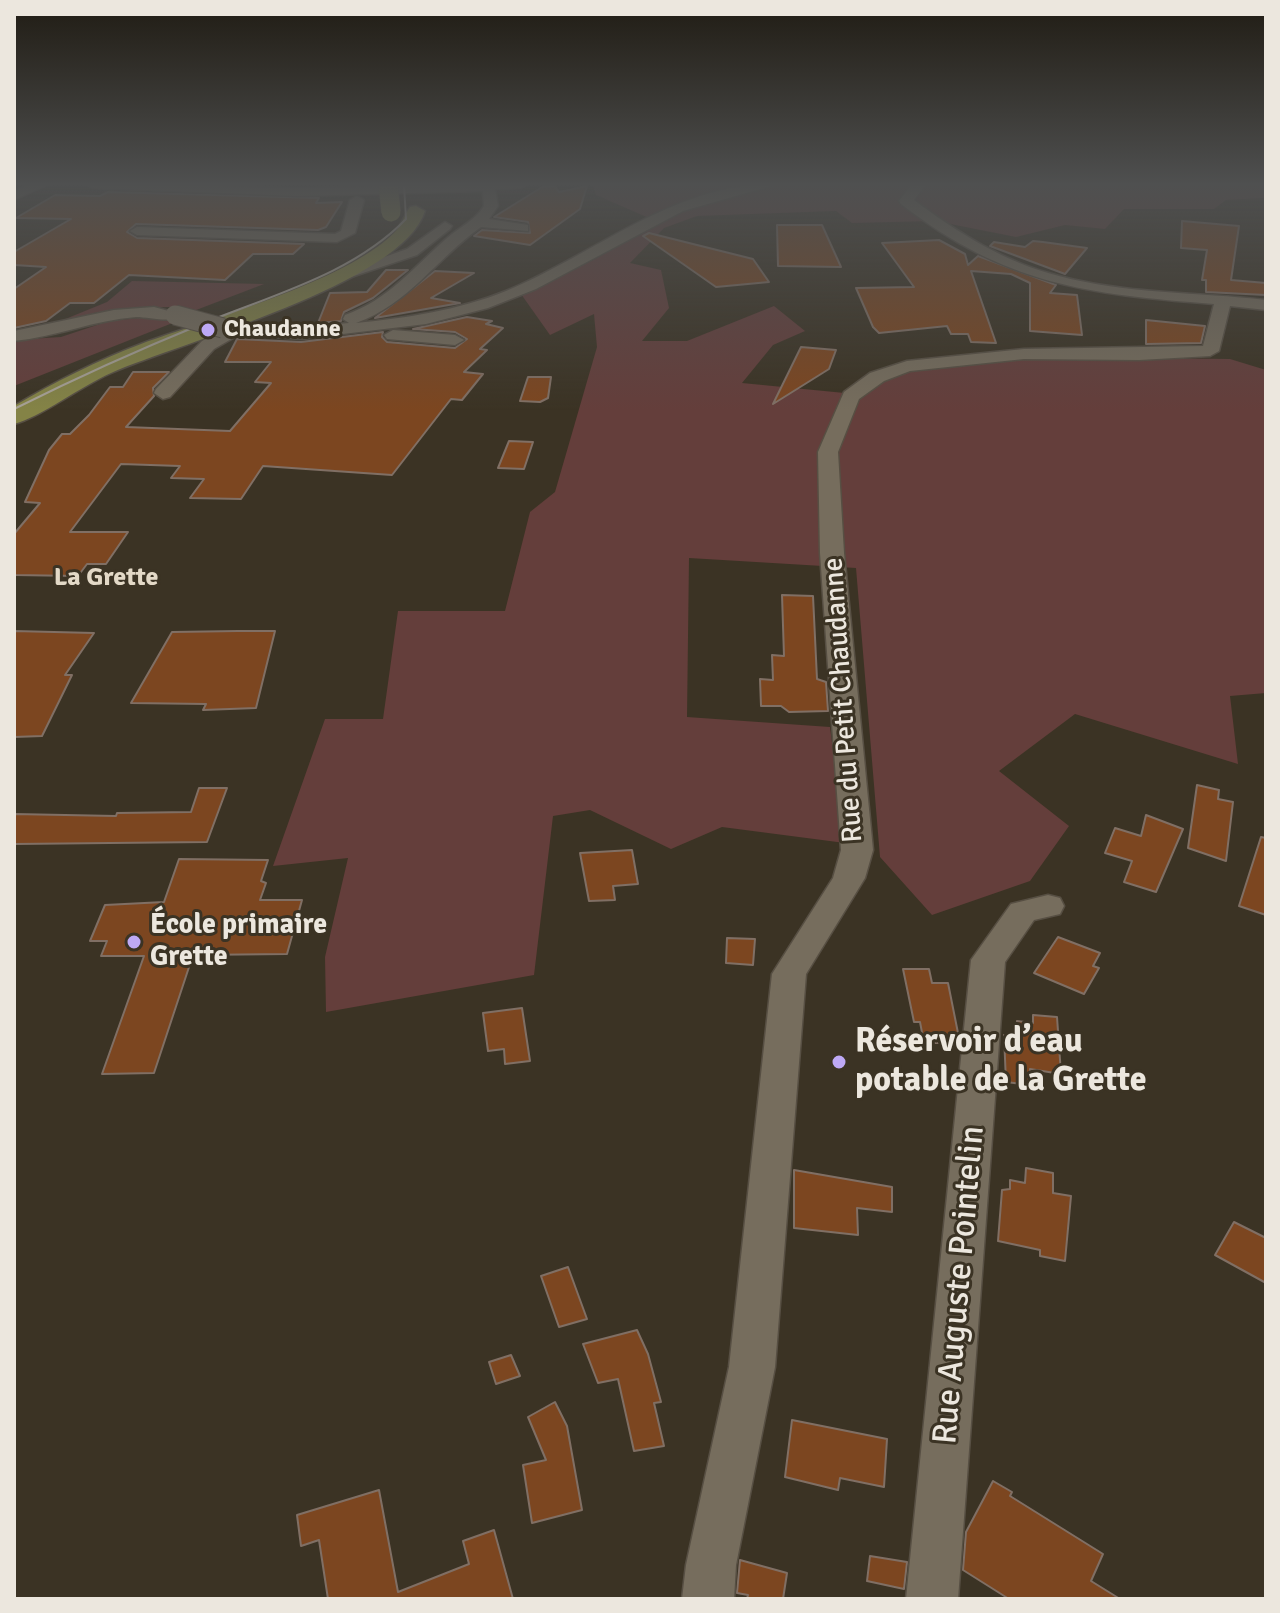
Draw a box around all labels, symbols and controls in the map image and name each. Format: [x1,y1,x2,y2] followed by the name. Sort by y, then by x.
[224,316,341,344] place label: Chaudanne
[199,321,217,339] marker: Chaudanne
[817,556,871,844] street label: Rue du Petit Chaudanne
[54,562,158,594] district label: La Grette
[150,909,327,975] place label: École primaire Grette
[125,933,143,951] marker: École primaire Grette
[855,1022,1147,1102] place label: Réservoir d’eau potable de la Grette
[830,1053,848,1071] marker: Réservoir d’eau potable de la Grette
[926,1124,994,1446] street label: Rue Auguste Pointelin

